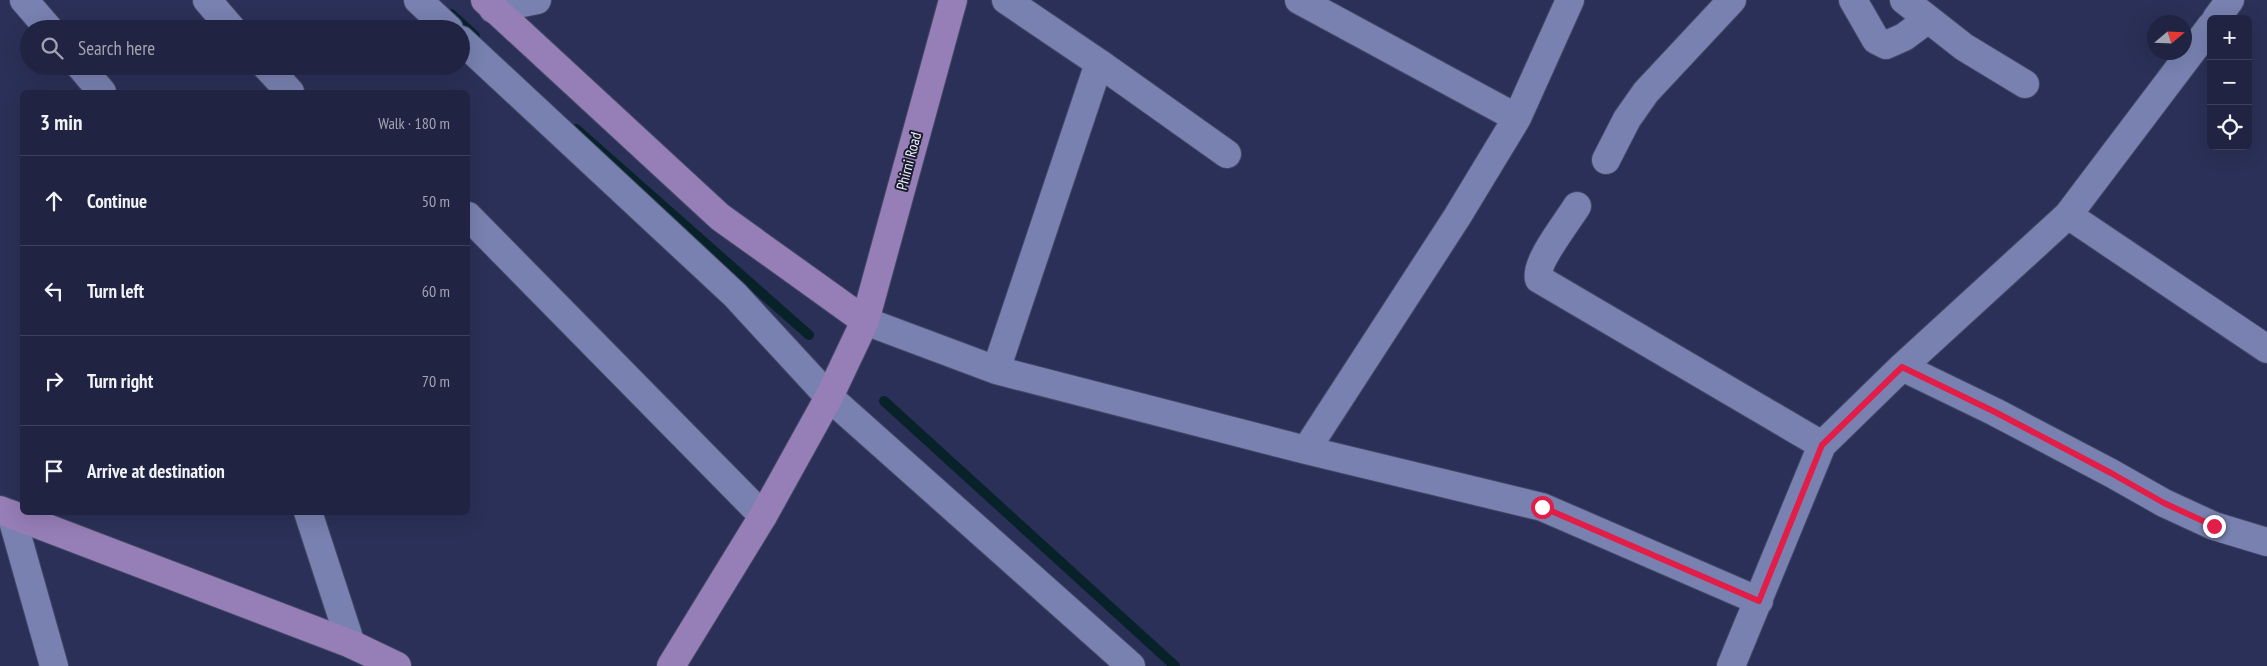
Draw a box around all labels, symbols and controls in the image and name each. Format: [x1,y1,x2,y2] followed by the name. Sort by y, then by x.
[2147,15,2192,60] north arrow
[2207,15,2252,150] map controls
[2207,15,2252,60] button: +
[20,20,470,75] search box
[38,34,66,62] icon: search
[78,36,155,60] text: Search here
[2207,60,2252,105] button: −
[2207,105,2252,150] button: locate
[40,109,82,136] text: 3 min
[378,113,450,133] text: Walk · 180 m
[892,130,925,192] street label: Phirni Road
[40,187,68,215] icon: ahead
[87,189,147,213] text: Continue
[422,191,450,211] text: 50 m
[40,277,68,305] icon: left
[87,279,144,303] text: Turn left
[422,281,450,301] text: 60 m
[40,367,68,395] icon: right
[87,369,153,393] text: Turn right
[422,371,450,391] text: 70 m
[40,457,68,485] icon: arrive
[87,459,225,483] text: Arrive at destination
[1531,496,1554,519] route start
[2203,515,2226,538] route end

